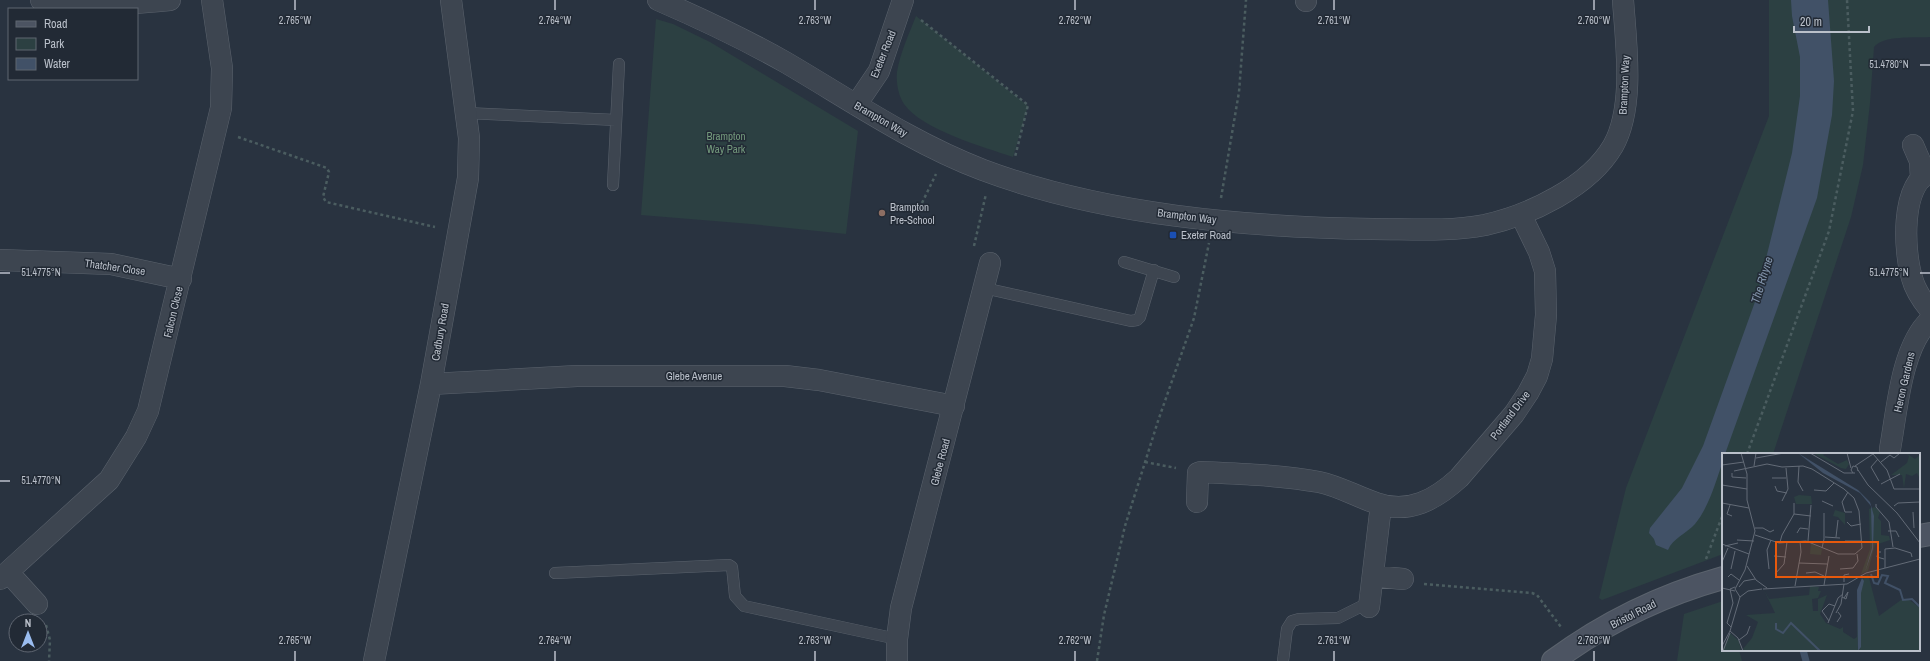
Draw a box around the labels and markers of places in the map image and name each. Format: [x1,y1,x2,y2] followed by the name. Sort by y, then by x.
[890,200,935,227] place label: Brampton Pre-School
[877,208,887,218] marker: Brampton Pre-School
[1181,228,1231,242] place label: Exeter Road
[1168,230,1178,240] marker: Exeter Road

